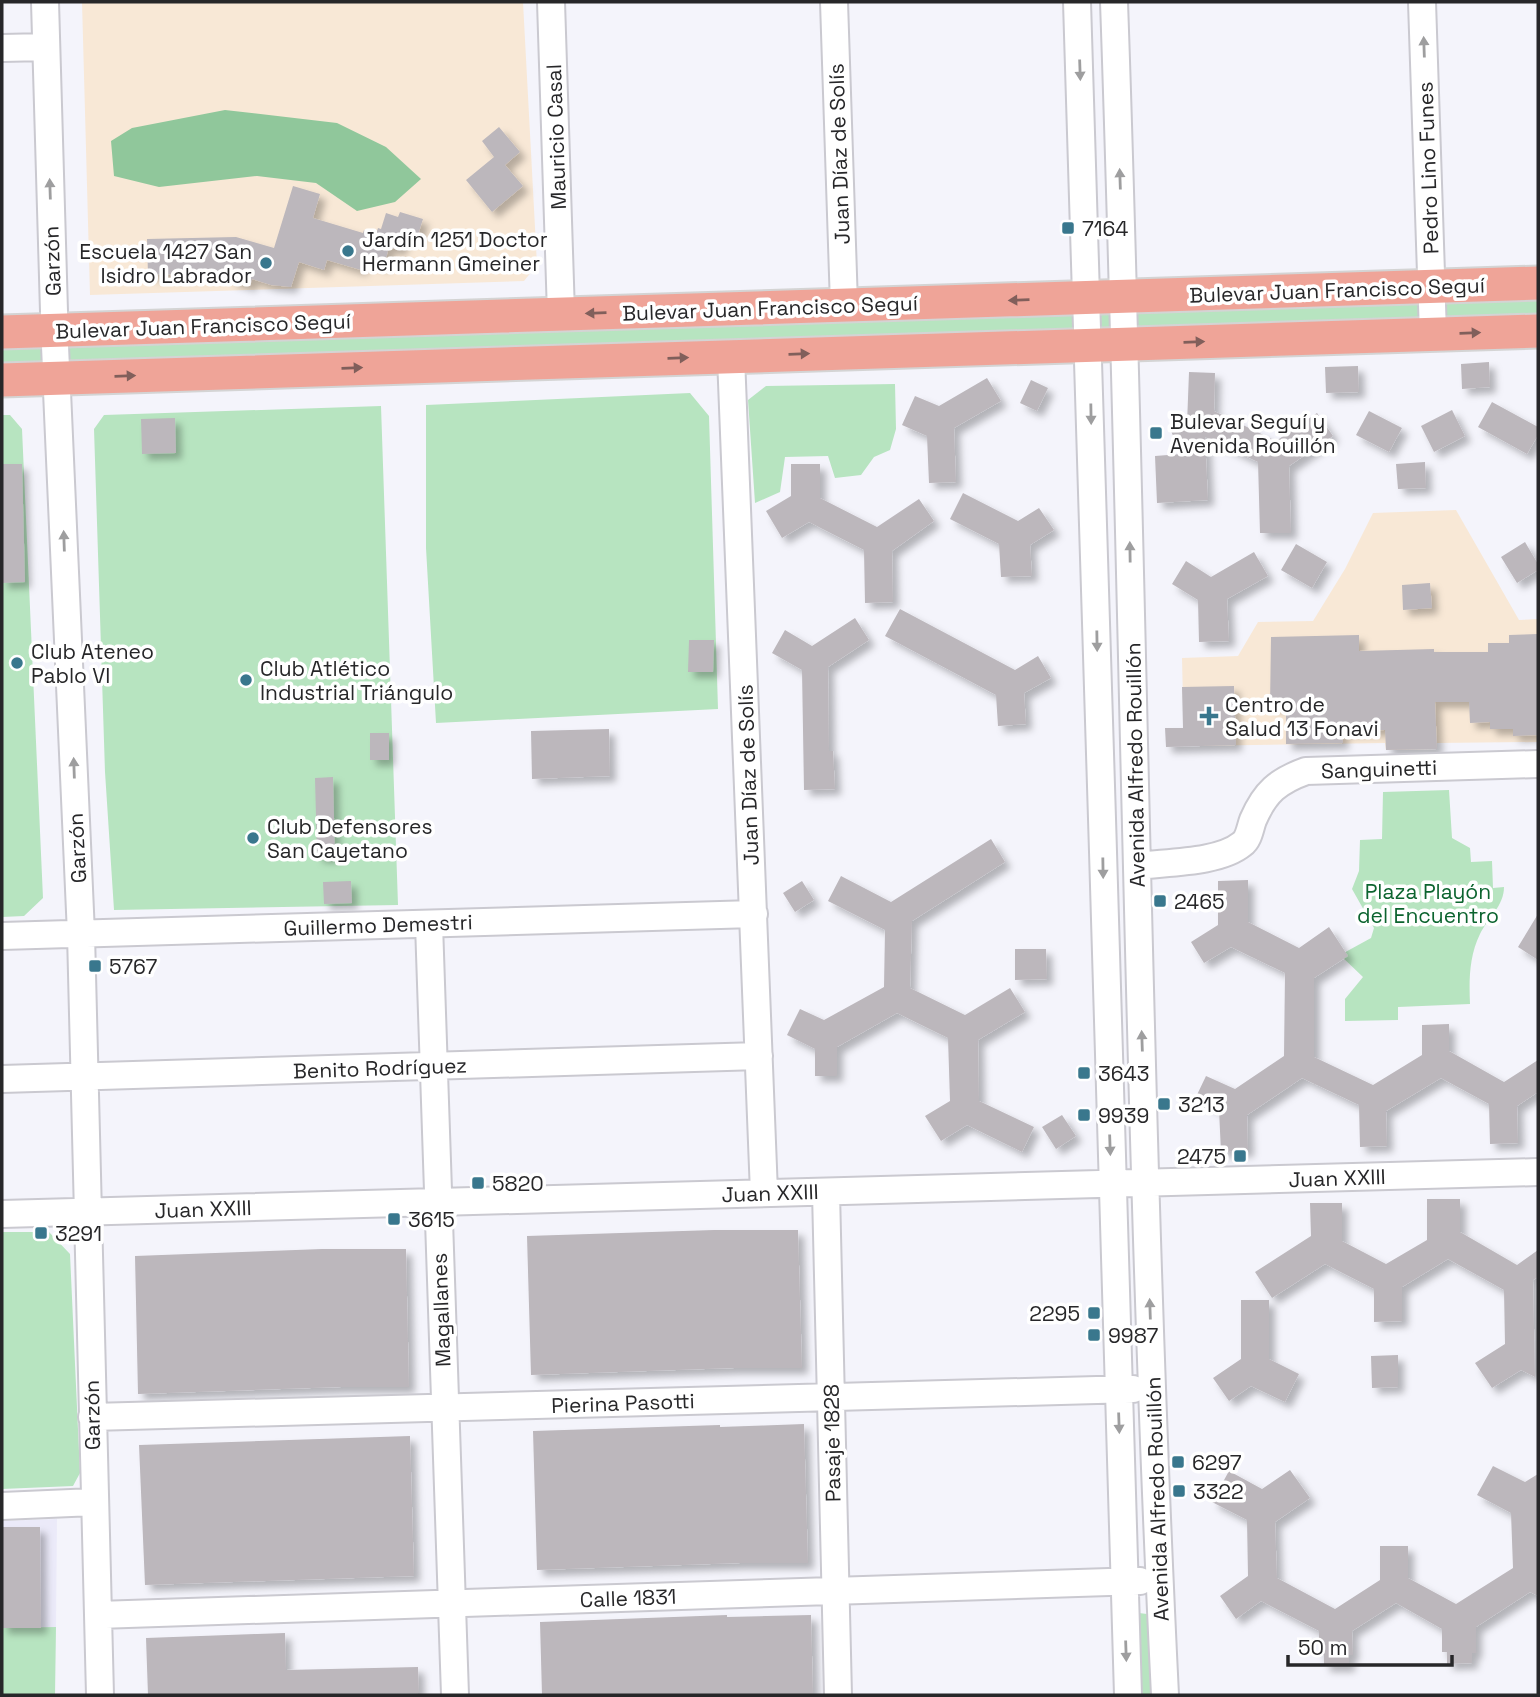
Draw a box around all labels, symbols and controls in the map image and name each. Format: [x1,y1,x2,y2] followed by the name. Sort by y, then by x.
[1418,36,1429,58] one-way arrow
[1074,59,1085,81] one-way arrow
[822,63,856,245] street label: Juan Díaz de Solís
[540,64,572,210] street label: Mauricio Casal
[1411,81,1445,255] street label: Pedro Lino Funes
[1115,168,1126,190] one-way arrow
[45,177,56,199] one-way arrow
[1082,215,1128,242] place label: 7164
[1060,220,1076,236] marker: 7164
[37,225,67,297] street label: Garzón
[362,226,548,277] place label: Jardín 1251 Doctor Hermann Gmeiner
[79,238,252,289] place label: Escuela 1427 San Isidro Labrador
[340,243,356,259] marker: Jardín 1251 Doctor Hermann Gmeiner
[258,255,274,271] marker: Escuela 1427 San Isidro Labrador
[1189,271,1486,309] street label: Bulevar Juan Francisco Seguí
[622,289,919,327] street label: Bulevar Juan Francisco Seguí
[1008,294,1030,305] one-way arrow
[55,307,352,345] street label: Bulevar Juan Francisco Seguí
[585,308,607,319] one-way arrow
[1460,328,1482,339] one-way arrow
[1183,336,1205,347] one-way arrow
[788,349,810,360] one-way arrow
[667,353,689,364] one-way arrow
[342,363,364,374] one-way arrow
[114,370,136,381] one-way arrow
[1085,403,1097,425] one-way arrow
[1170,408,1336,459] place label: Bulevar Seguí y Avenida Rouillón
[1148,425,1164,441] marker: Bulevar Seguí y Avenida Rouillón
[58,529,69,551] one-way arrow
[1125,541,1136,563] one-way arrow
[1091,630,1103,652] one-way arrow
[31,638,154,689] place label: Club Ateneo Pablo VI
[1119,642,1151,888] street label: Avenida Alfredo Rouillón
[9,655,25,671] marker: Club Ateneo Pablo VI
[260,655,453,706] place label: Club Atlético Industrial Triángulo
[238,672,254,688] marker: Club Atlético Industrial Triángulo
[731,684,765,866] street label: Juan Díaz de Solís
[1225,691,1379,742] place label: Centro de Salud 13 Fonavi
[1199,706,1219,726] marker: Centro de Salud 13 Fonavi
[1320,753,1438,785] street label: Sanguinetti
[68,757,79,779] one-way arrow
[62,812,92,884] street label: Garzón
[267,813,433,864] place label: Club Defensores San Cayetano
[245,830,261,846] marker: Club Defensores San Cayetano
[1097,858,1109,880] one-way arrow
[1357,878,1499,929] park label: Plaza Playón del Encuentro
[1174,888,1225,915] place label: 2465
[1152,893,1168,909] marker: 2465
[283,908,473,942] street label: Guillermo Demestri
[109,953,158,980] place label: 5767
[87,958,103,974] marker: 5767
[1137,1030,1148,1052] one-way arrow
[293,1051,467,1085] street label: Benito Rodríguez
[1098,1060,1149,1087] place label: 3643
[1076,1065,1092,1081] marker: 3643
[1178,1091,1225,1118] place label: 3213
[1156,1096,1172,1112] marker: 3213
[1098,1102,1149,1129] place label: 9939
[1076,1107,1092,1123] marker: 9939
[1104,1134,1116,1156] one-way arrow
[1177,1143,1226,1170] place label: 2475
[1232,1148,1248,1164] marker: 2475
[1288,1163,1386,1193] street label: Juan XXIII
[492,1170,544,1197] place label: 5820
[470,1175,486,1191] marker: 5820
[721,1178,819,1208] street label: Juan XXIII
[154,1194,252,1224] street label: Juan XXIII
[408,1206,455,1233] place label: 3615
[386,1211,402,1227] marker: 3615
[55,1220,102,1247] place label: 3291
[33,1225,49,1241] marker: 3291
[426,1252,456,1368] street label: Magallanes
[1145,1298,1156,1320] one-way arrow
[1029,1300,1080,1327] place label: 2295
[1086,1305,1102,1321] marker: 2295
[1108,1322,1159,1349] place label: 9987
[1086,1327,1102,1343] marker: 9987
[1139,1376,1175,1622] street label: Avenida Alfredo Rouillón
[78,1380,106,1450] street label: Garzón
[817,1384,847,1502] street label: Pasaje 1828
[551,1387,695,1419] street label: Pierina Pasotti
[1113,1412,1124,1434] one-way arrow
[1192,1449,1242,1476] place label: 6297
[1170,1454,1186,1470] marker: 6297
[1193,1478,1244,1505] place label: 3322
[1171,1483,1187,1499] marker: 3322
[579,1583,677,1613] street label: Calle 1831
[1288,1624,1452,1668] scale bar
[1298,1634,1348,1661] text: 50 m
[1120,1640,1132,1662] one-way arrow

